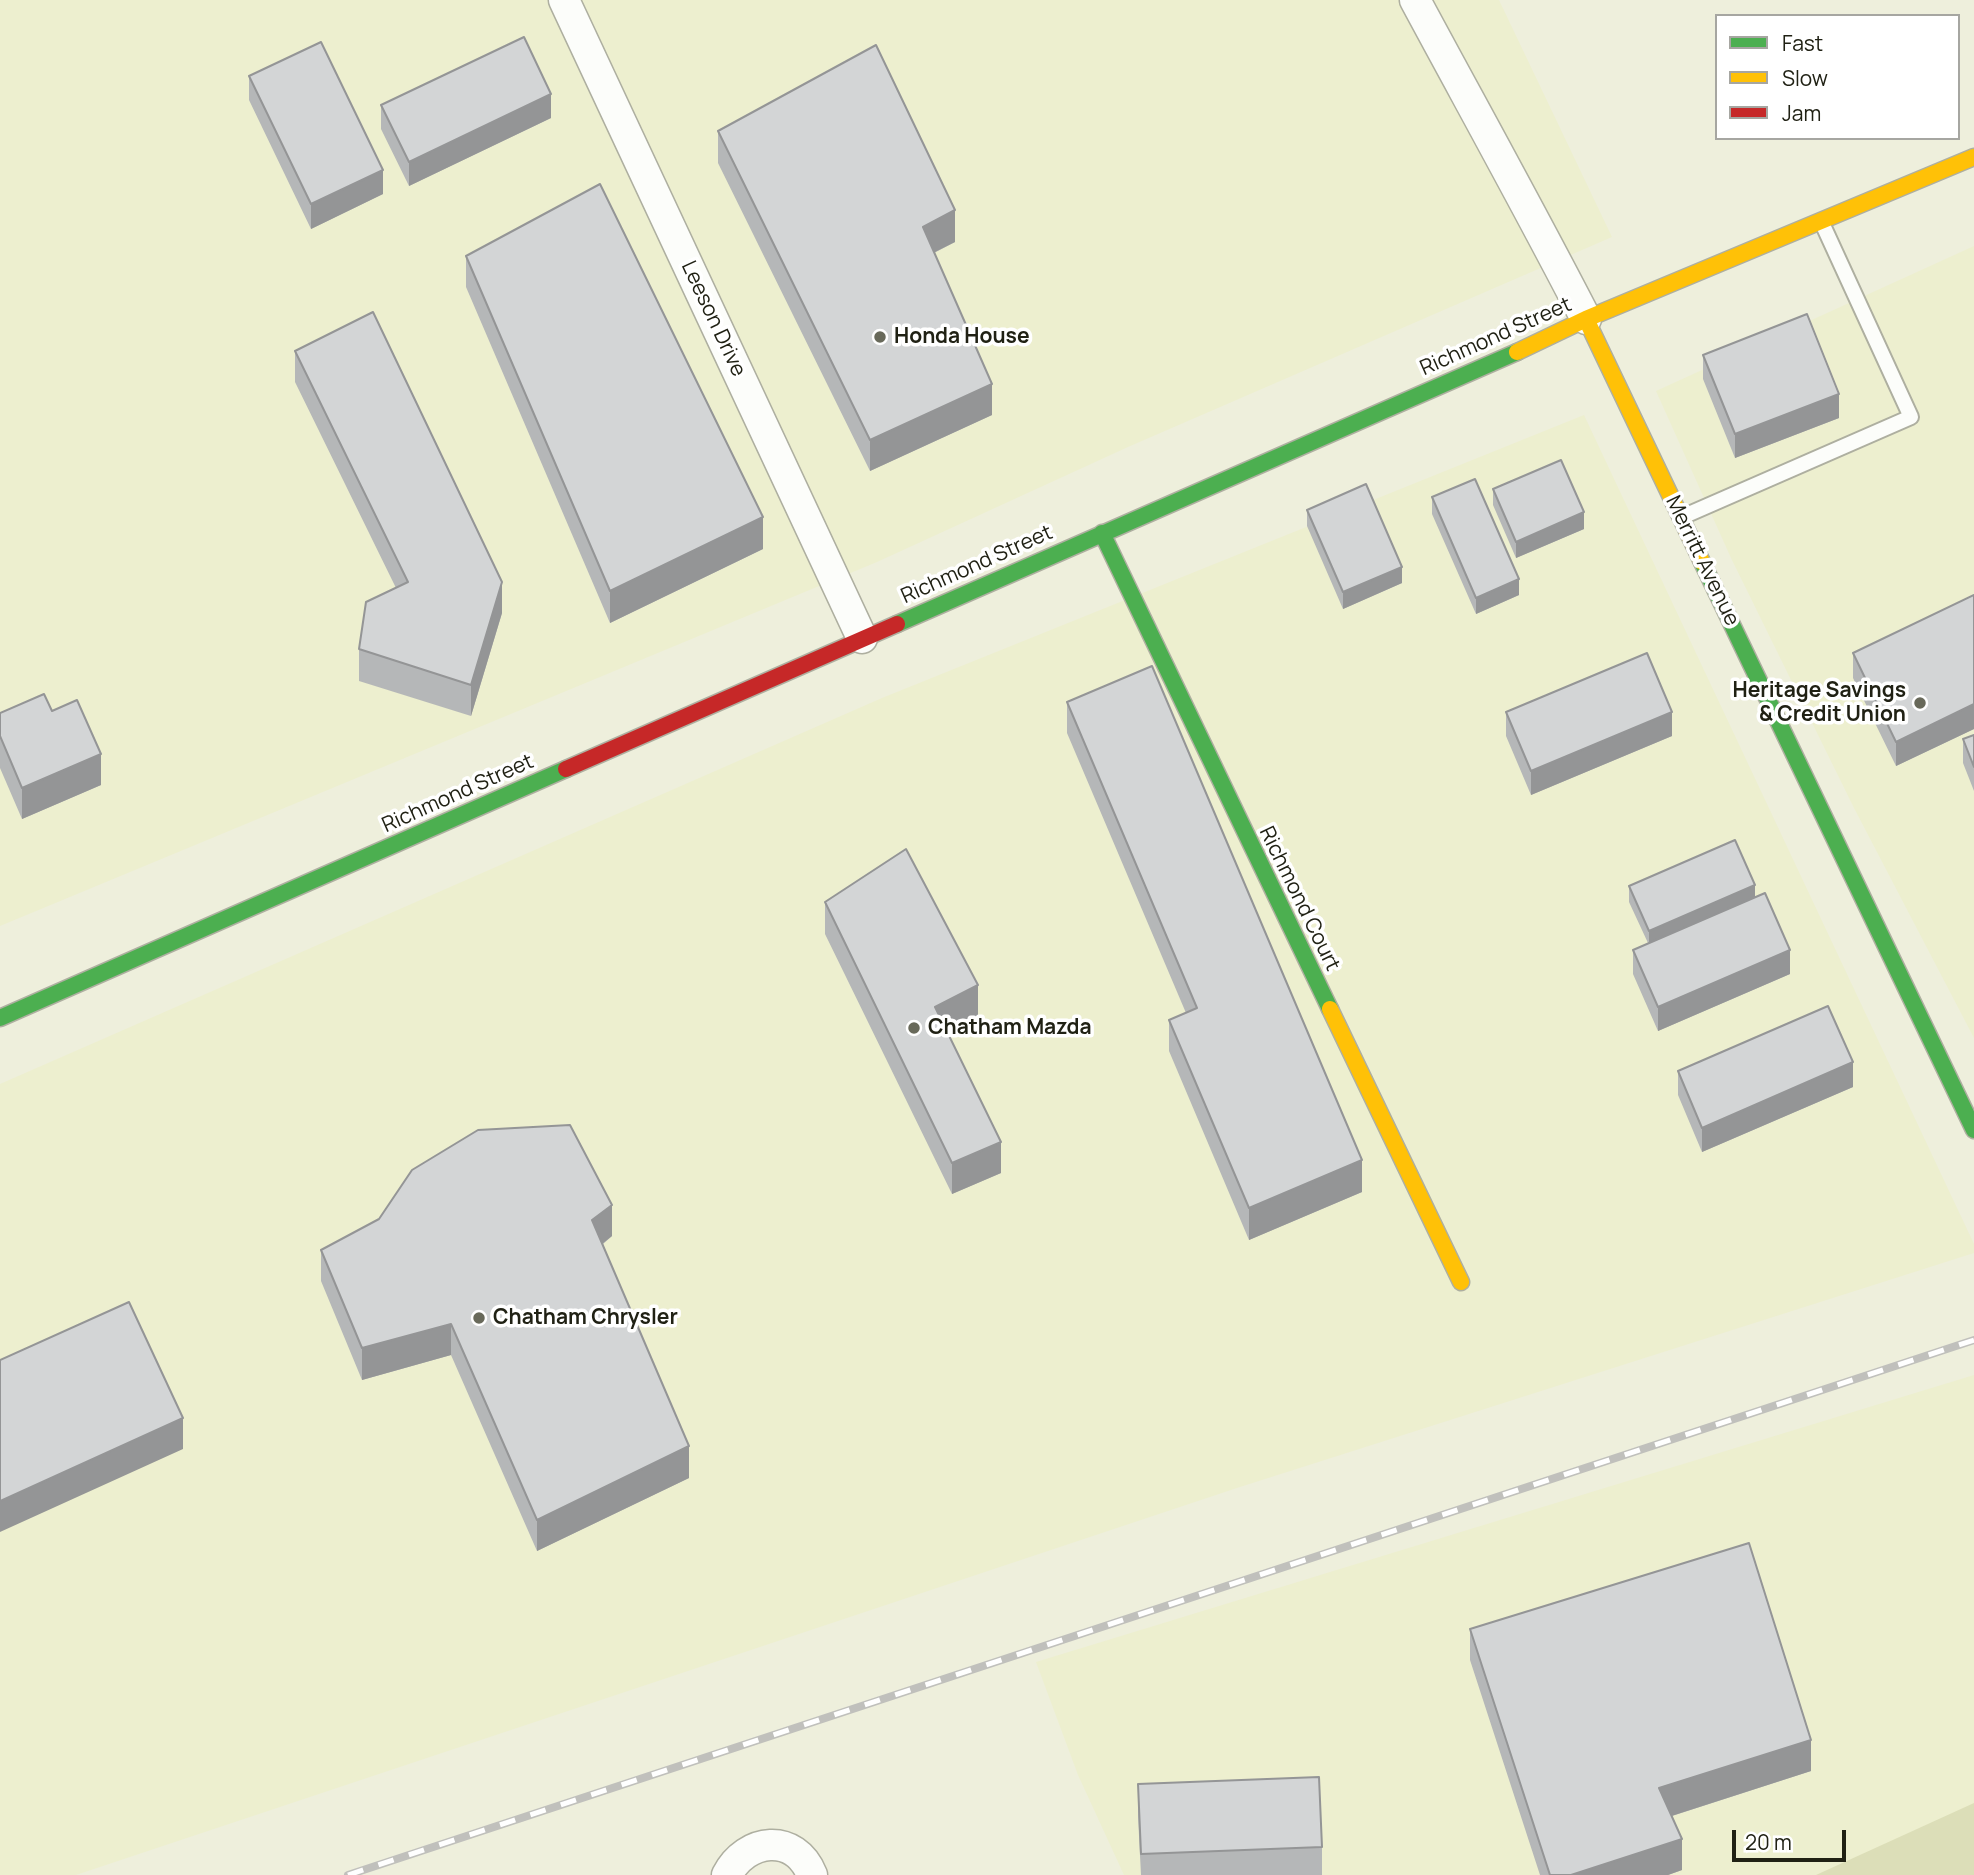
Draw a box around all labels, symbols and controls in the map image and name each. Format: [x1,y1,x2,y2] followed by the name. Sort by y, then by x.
[1715,14,1960,140] legend
[1782,29,1823,57] text: Fast
[1782,64,1828,92] text: Slow
[1782,99,1821,127] text: Jam
[675,257,751,381] street label: Leeson Drive
[1416,292,1576,382] street label: Richmond Street
[894,324,1030,350] place label: Honda House
[872,329,888,345] marker: Honda House
[1660,492,1744,630] street label: Merritt Avenue
[897,520,1057,610] street label: Richmond Street
[1733,678,1906,728] place label: Heritage Savings & Credit Union
[1912,695,1928,711] marker: Heritage Savings & Credit Union
[378,749,538,839] street label: Richmond Street
[1253,823,1345,975] street label: Richmond Court
[928,1015,1092,1041] place label: Chatham Mazda
[906,1020,922,1036] marker: Chatham Mazda
[493,1305,678,1331] place label: Chatham Chrysler
[471,1310,487,1326] marker: Chatham Chrysler
[1736,1815,1850,1859] scale bar
[1745,1828,1792,1856] text: 20 m

